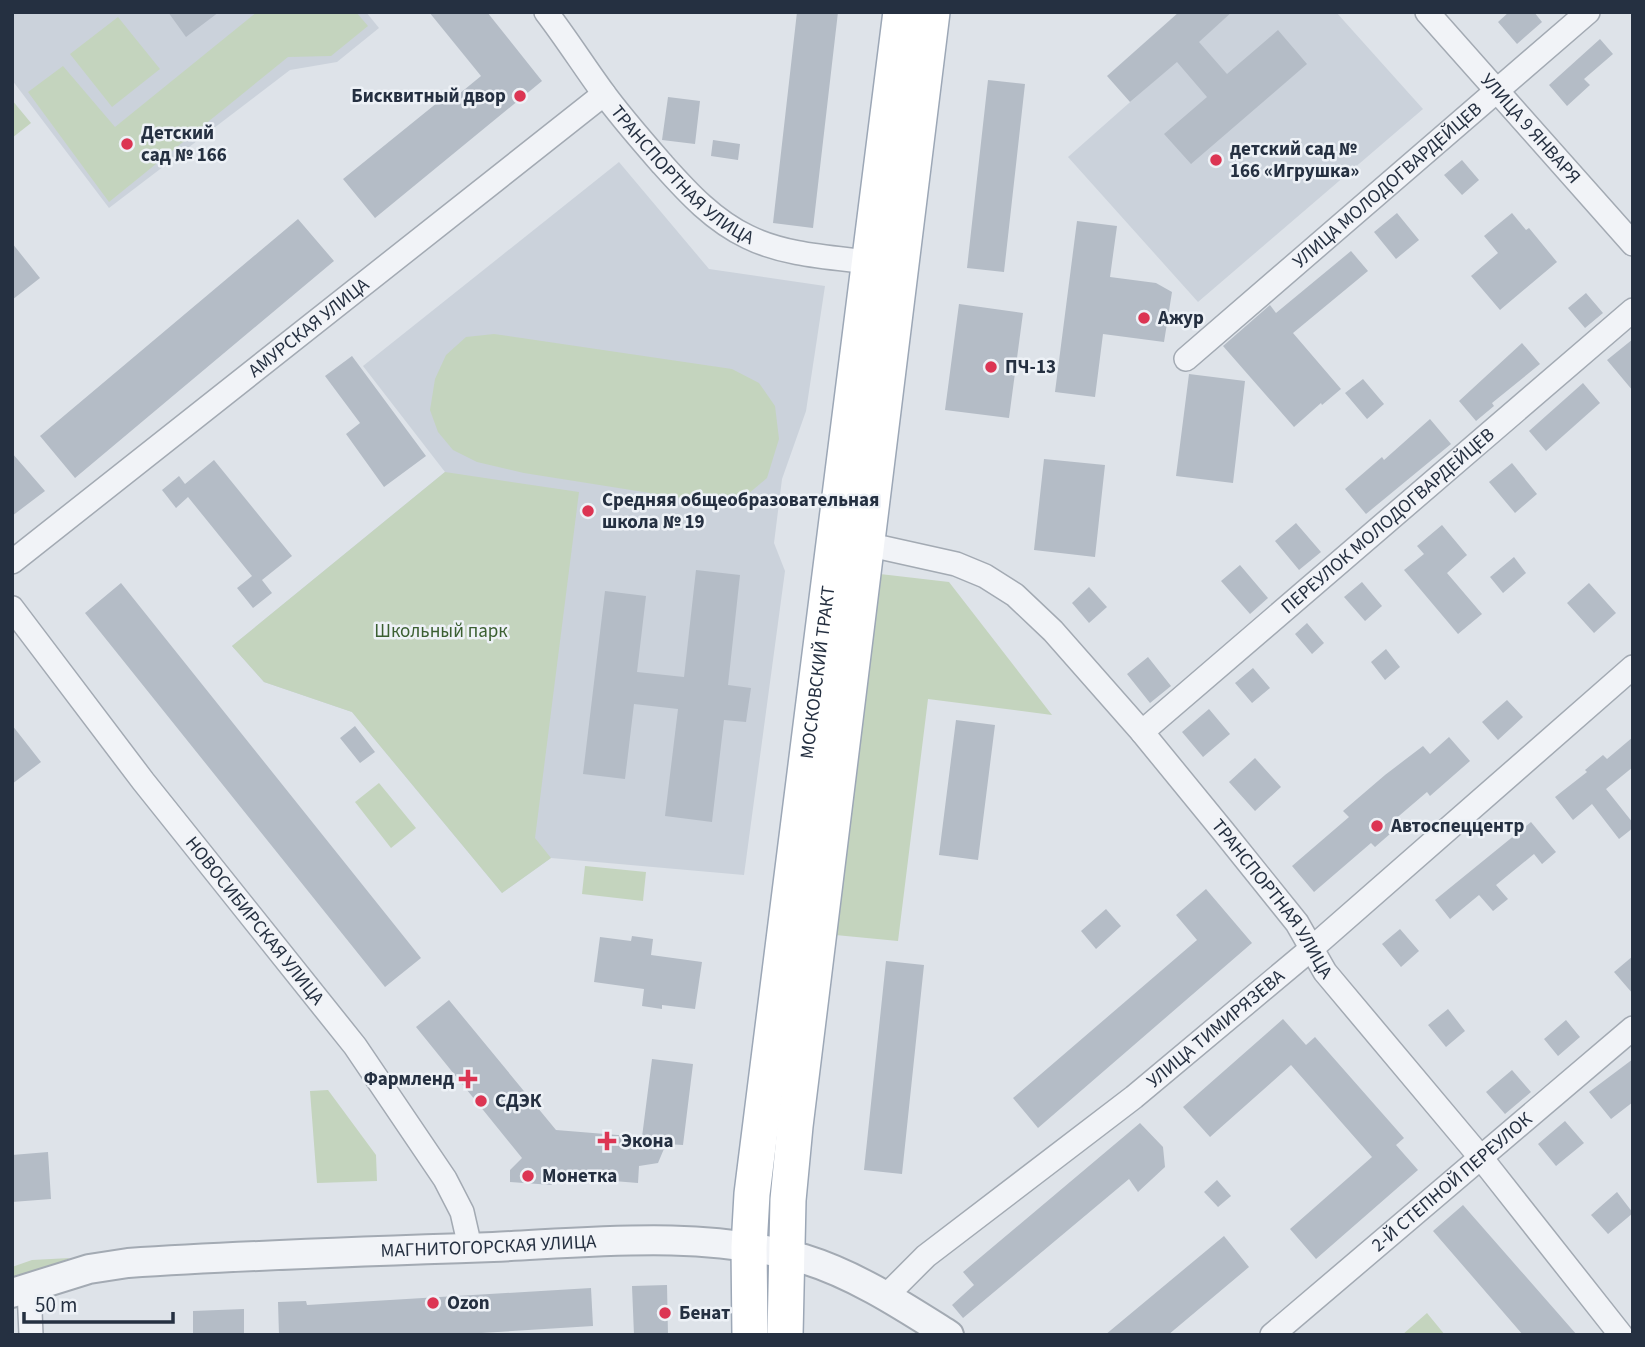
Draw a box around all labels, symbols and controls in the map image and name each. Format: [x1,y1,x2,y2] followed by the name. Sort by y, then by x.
[1474,68,1587,190] street label: УЛИЦА 9 ЯНВАРЯ
[351,83,506,110] place label: Бисквитный двор
[512,88,528,104] marker: Бисквитный двор
[1287,96,1488,275] street label: УЛИЦА МОЛОДОГВАРДЕЙЦЕВ
[604,99,759,252] street label: ТРАНСПОРТНАЯ УЛИЦА
[141,120,227,169] place label: Детский сад № 166
[119,136,135,152] marker: Детский сад № 166
[1230,136,1359,185] place label: детский сад № 166 «Игрушка»
[1208,152,1224,168] marker: детский сад № 166 «Игрушка»
[242,271,375,384] street label: АМУРСКАЯ УЛИЦА
[1157,305,1204,332] place label: Ажур
[1136,310,1152,326] marker: Ажур
[1005,354,1056,381] place label: ПЧ-13
[983,359,999,375] marker: ПЧ-13
[1275,421,1500,620] street label: ПЕРЕУЛОК МОЛОДОГВАРДЕЙЦЕВ
[602,487,879,536] place label: Средняя общеобразовательная школа № 19
[580,503,596,519] marker: Средняя общеобразовательная школа № 19
[793,584,842,760] street label: МОСКОВСКИЙ ТРАКТ
[374,618,508,645] park label: Школьный парк
[1205,813,1339,985] street label: ТРАНСПОРТНАЯ УЛИЦА
[1390,813,1524,840] place label: Автоспеццентр
[1369,818,1385,834] marker: Автоспеццентр
[179,831,331,1011] street label: НОВОСИБИРСКАЯ УЛИЦА
[1141,963,1291,1094] street label: УЛИЦА ТИМИРЯЗЕВА
[364,1066,454,1093] place label: Фармленд
[460,1071,476,1087] marker: Фармленд
[495,1088,542,1115] place label: СДЭК
[473,1093,489,1109] marker: СДЭК
[1366,1106,1538,1258] street label: 2-Й СТЕПНОЙ ПЕРЕУЛОК
[621,1128,674,1155] place label: Экона
[599,1133,615,1149] marker: Экона
[542,1163,617,1190] place label: Монетка
[520,1168,536,1184] marker: Монетка
[380,1228,598,1264] street label: МАГНИТОГОРСКАЯ УЛИЦА
[24,1280,173,1324] scale bar
[35,1290,77,1320] text: 50 m
[447,1290,490,1317] place label: Ozon
[425,1295,441,1311] marker: Ozon
[679,1300,730,1327] place label: Бенат
[657,1305,673,1321] marker: Бенат

